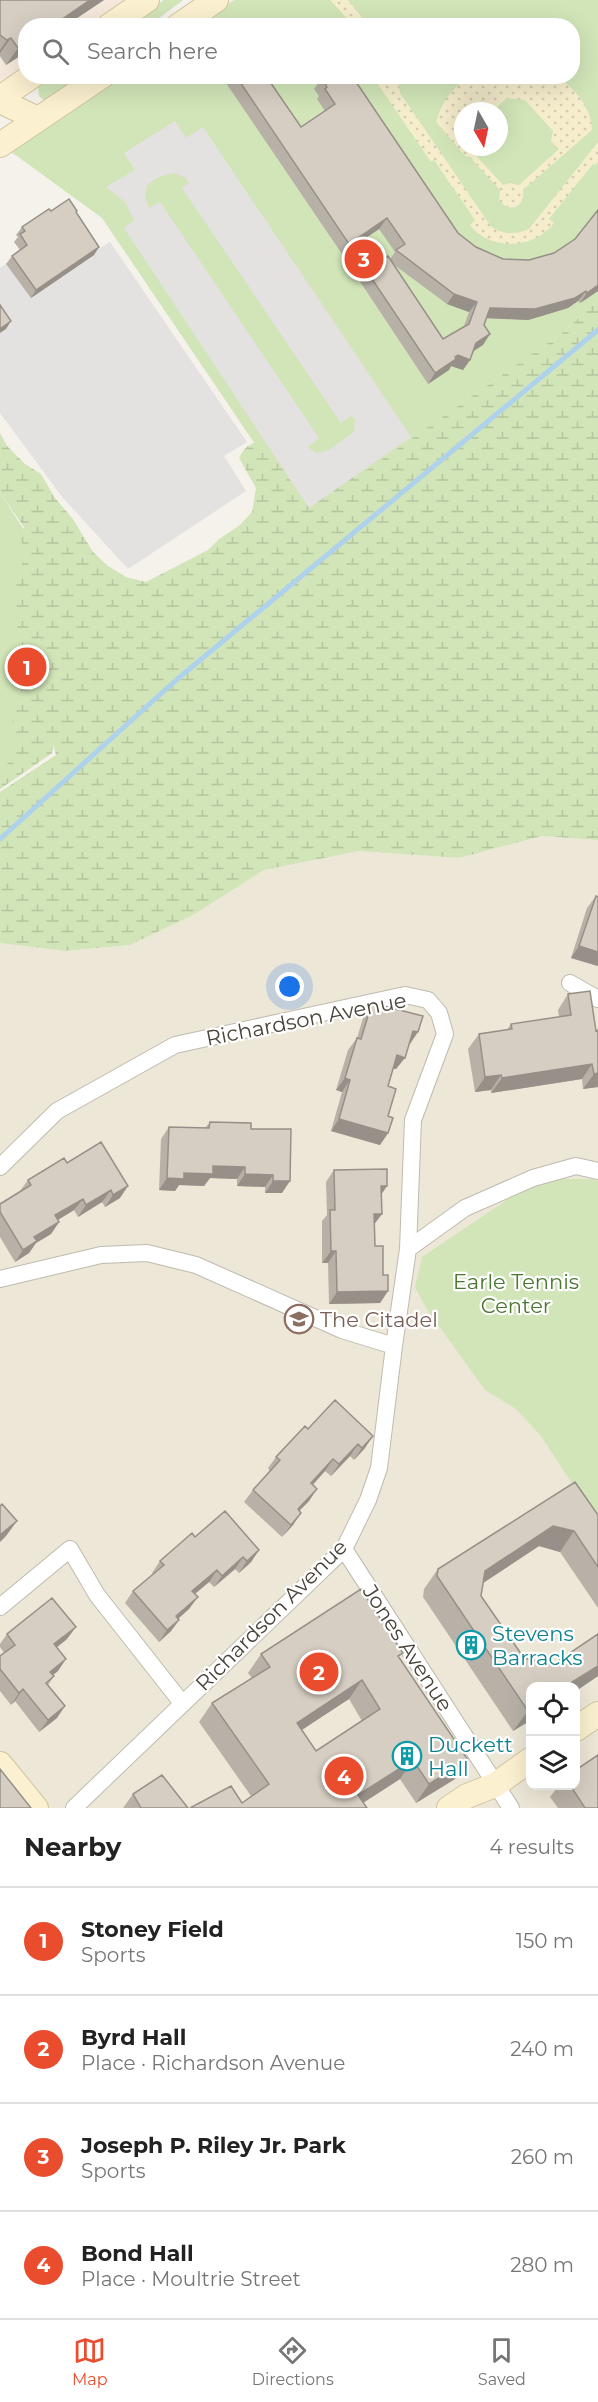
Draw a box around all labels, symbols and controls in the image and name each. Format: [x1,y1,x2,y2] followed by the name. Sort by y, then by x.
[18,18,580,84] search box
[39,35,72,68] icon: search
[87,38,218,65] text: Search here
[454,102,508,156] north arrow
[344,236,384,282] pin: 3
[8,644,46,690] pin: 1
[275,972,304,1001] your location
[204,987,408,1051] street label: Richardson Avenue
[453,1269,579,1318] park label: Earle Tennis Center
[283,1303,315,1335] school or university icon: The Citadel
[320,1307,438,1332] place label: The Citadel
[190,1534,352,1696] street label: Richardson Avenue
[357,1579,458,1716] street label: Jones Avenue
[492,1621,583,1670] place label: Stevens Barracks
[455,1629,487,1661] building icon: Stevens Barracks
[300,1650,338,1694] pin: 2
[526,1682,580,1790] map controls
[526,1682,580,1736] button: locate
[428,1732,513,1781] place label: Duckett Hall
[526,1736,580,1790] button: layers
[391,1740,423,1772] building icon: Duckett Hall
[324,1754,364,1798] pin: 4
[24,1831,121,1863] text: Nearby
[489,1835,574,1859] text: 4 results
[81,1916,224,1943] text: Stoney Field
[40,1929,47,1953] text: 1
[516,1929,574,1953] text: 150 m
[81,1943,146,1967] text: Sports
[81,2024,186,2051] text: Byrd Hall
[38,2037,49,2061] text: 2
[510,2037,574,2061] text: 240 m
[81,2051,345,2075] text: Place · Richardson Avenue
[81,2132,346,2159] text: Joseph P. Riley Jr. Park
[38,2145,49,2169] text: 3
[511,2145,574,2169] text: 260 m
[81,2159,146,2183] text: Sports
[81,2240,194,2267] text: Bond Hall
[37,2253,50,2277] text: 4
[510,2253,574,2277] text: 280 m
[81,2267,301,2291] text: Place · Moultrie Street
[72,2334,108,2389] tab: Map
[252,2334,334,2389] tab: Directions
[478,2334,526,2389] tab: Saved

